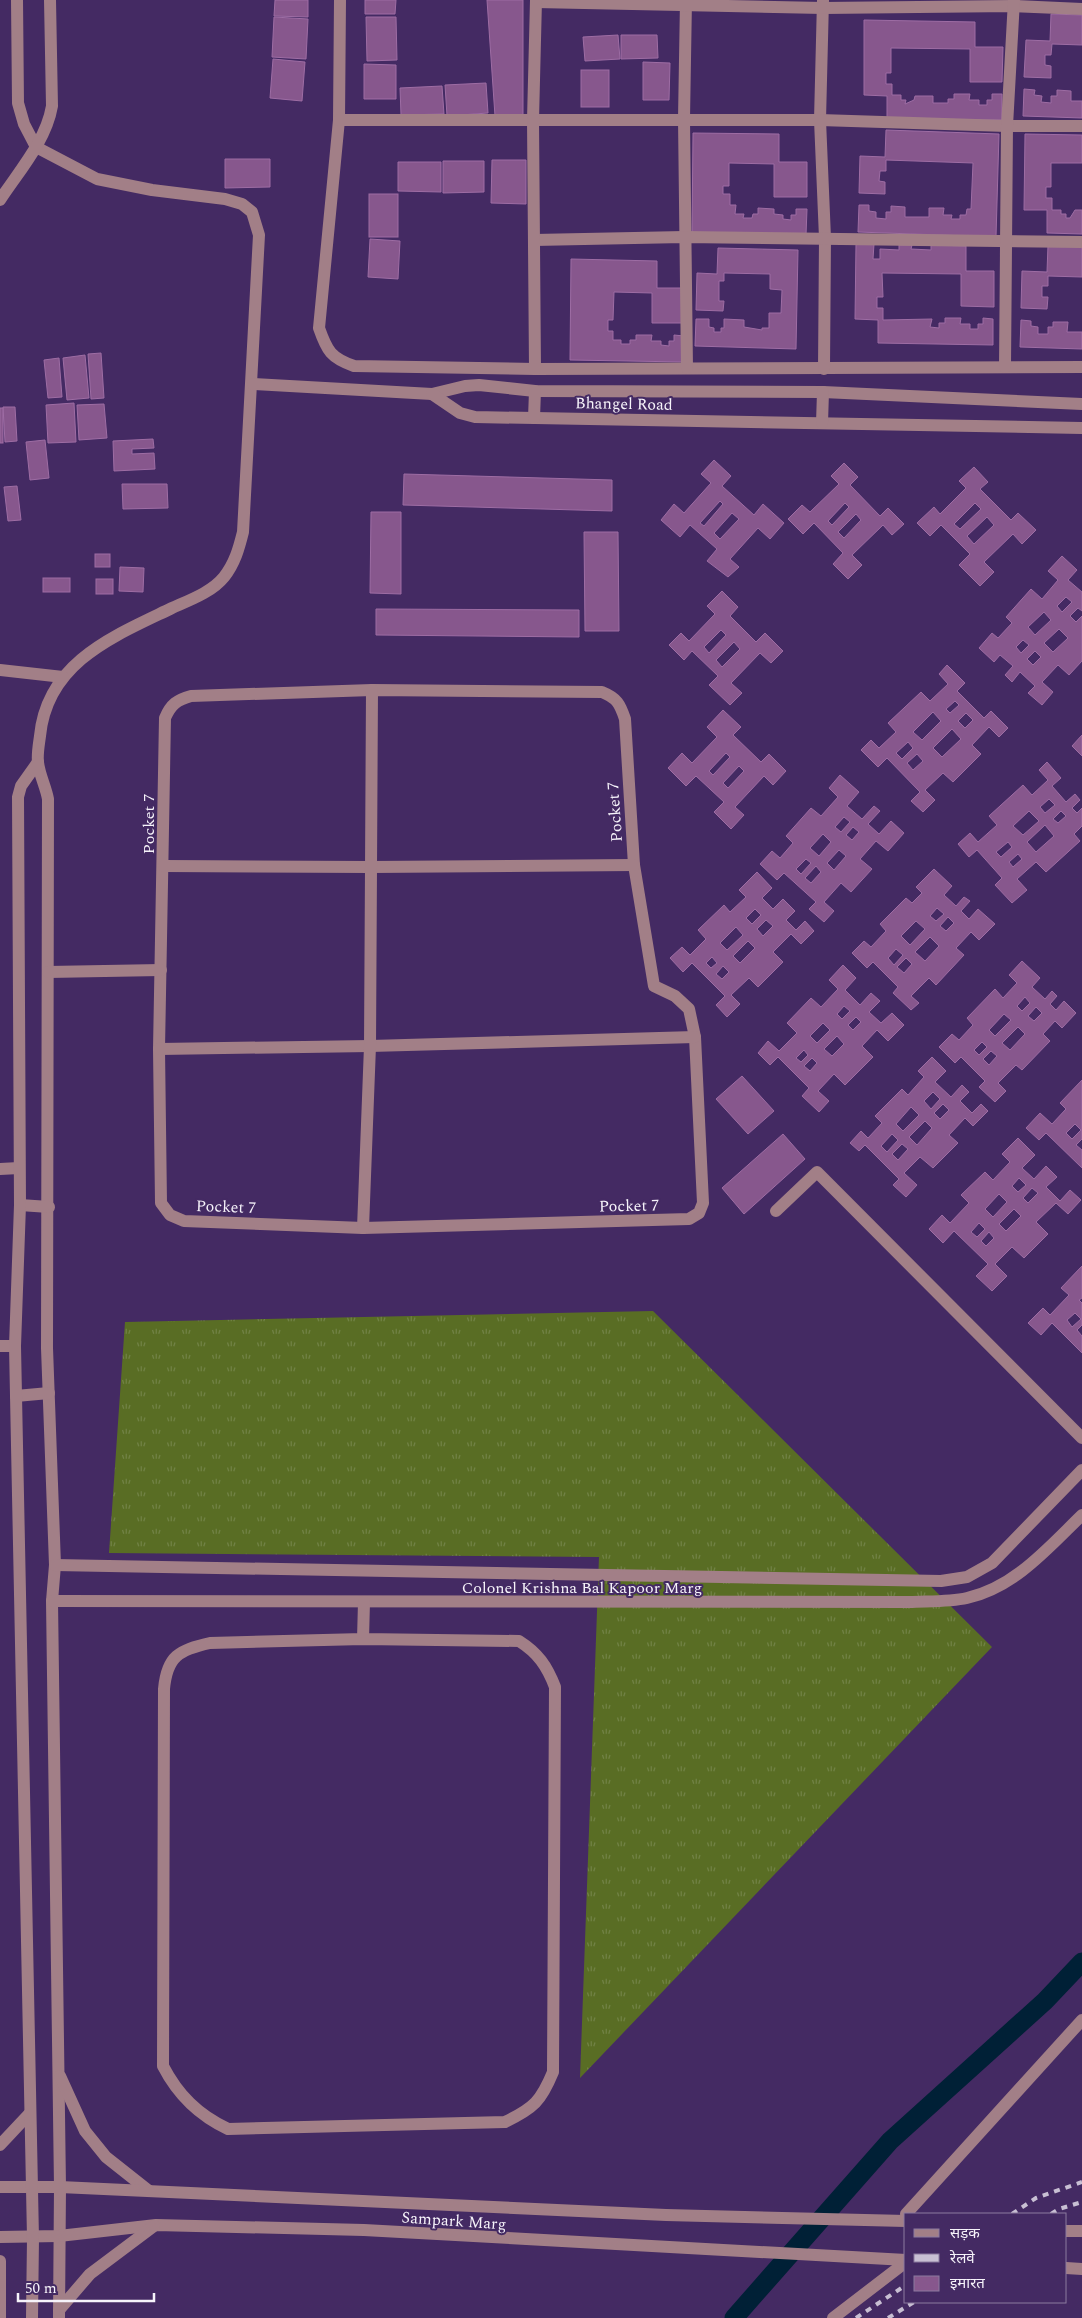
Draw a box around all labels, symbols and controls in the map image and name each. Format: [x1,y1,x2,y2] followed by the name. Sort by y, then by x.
[575,391,673,417] street label: Bhangel Road
[601,781,629,843] street label: Pocket 7
[137,794,161,854] street label: Pocket 7
[599,1193,659,1219] street label: Pocket 7
[195,1194,257,1220] street label: Pocket 7
[462,1576,702,1600] street label: Colonel Krishna Bal Kapoor Marg
[401,2205,507,2237] street label: Sampark Marg
[904,2213,1067,2303] legend
[950,2222,980,2245] text: सड़क
[949,2247,975,2270] text: रेलवे
[18,2270,154,2302] scale bar
[950,2272,985,2295] text: इमारत
[25,2277,57,2300] text: 50 m

